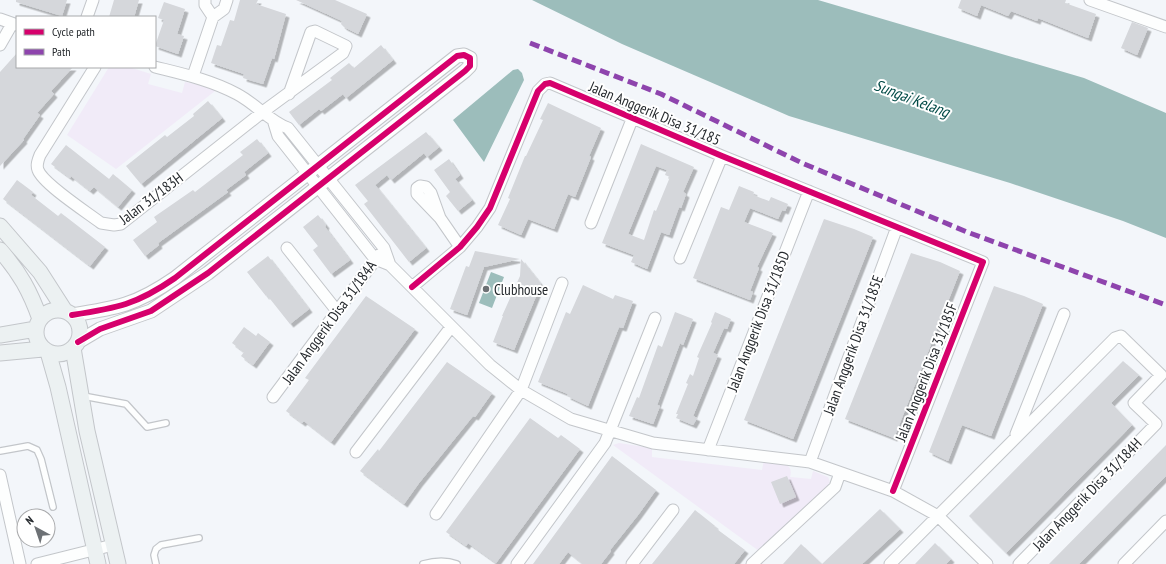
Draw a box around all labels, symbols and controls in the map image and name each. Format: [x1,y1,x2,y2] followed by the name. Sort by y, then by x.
[16,16,156,68] legend
[52,24,95,39] text: Cycle path
[52,44,70,59] text: Path
[872,75,953,122] water label: Sungai Kelang
[586,76,724,149] street label: Jalan Anggerik Disa 31/185
[114,168,187,229] street label: Jalan 31/183H
[722,248,794,395] street label: Jalan Anggerik Disa 31/185D
[277,256,381,388] street label: Jalan Anggerik Disa 31/184A
[819,273,887,418] street label: Jalan Anggerik Disa 31/185E
[494,280,548,299] place label: Clubhouse
[481,284,491,294] marker: Clubhouse
[890,300,961,445] street label: Jalan Anggerik Disa 31/185F
[1028,434,1146,555] street label: Jalan Anggerik Disa 31/184H
[16,508,56,548] north arrow
[23,513,36,528] text: N

